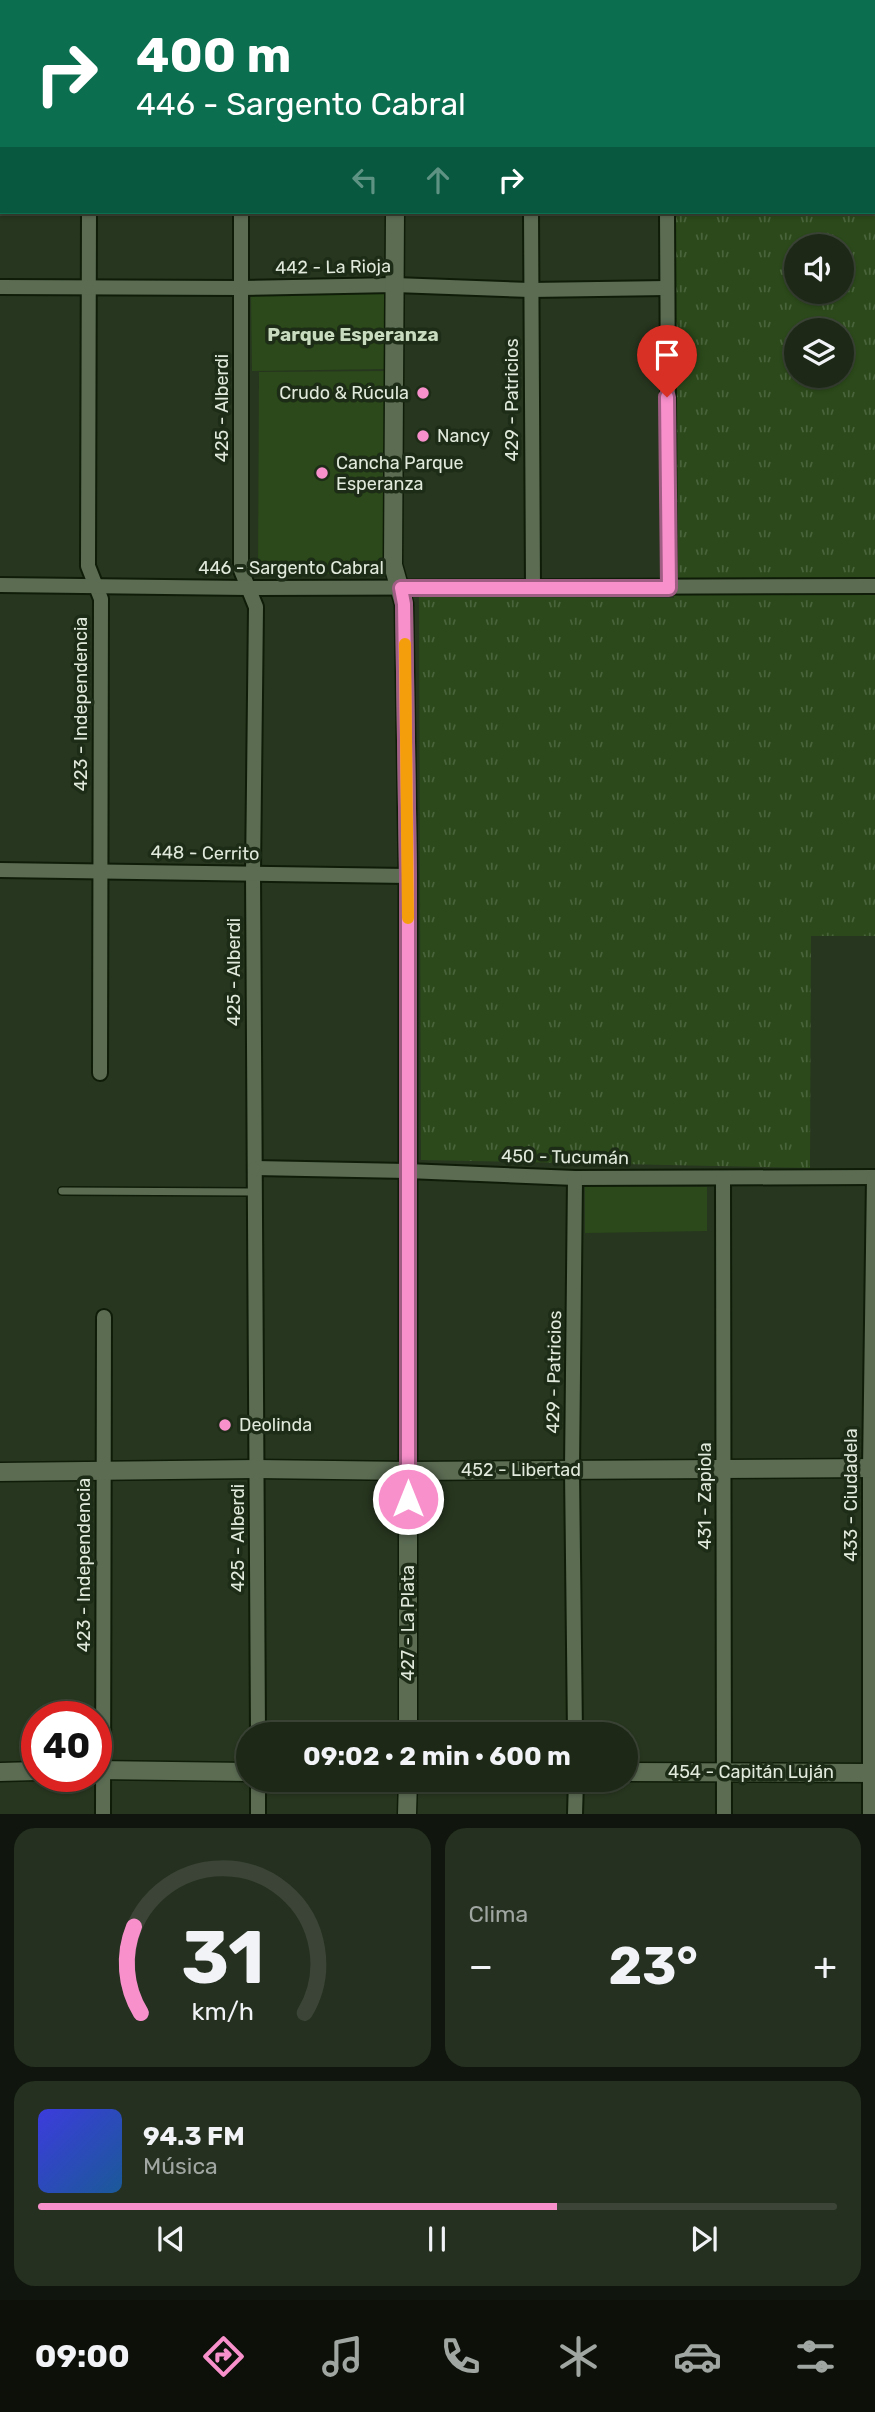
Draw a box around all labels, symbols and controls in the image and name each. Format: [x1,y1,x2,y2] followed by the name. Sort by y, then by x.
[136,26,291,84] text: 400 m
[21,28,112,119] icon: right
[136,85,466,123] text: 446 - Sargento Cabral
[346,161,384,199] icon: left
[419,161,457,199] icon: ahead
[492,161,530,199] icon: right
[784,234,854,388] map controls
[784,234,854,304] button: sound
[275,255,391,279] street label: 442 - La Rioja
[784,318,854,388] button: layers
[267,323,439,346] district label: Parque Esperanza
[637,325,697,397] pin
[648,336,686,374] icon: arrive
[501,338,523,462] street label: 429 - Patricios
[211,354,233,462] street label: 425 - Alberdi
[279,382,409,404] place label: Crudo & Rúcula
[415,385,431,401] marker: Crudo & Rúcula
[437,425,490,447] place label: Nancy
[415,428,431,444] marker: Nancy
[336,452,464,495] place label: Cancha Parque Esperanza
[314,465,330,481] marker: Cancha Parque Esperanza
[198,557,384,579] street label: 446 - Sargento Cabral
[70,617,92,791] street label: 423 - Independencia
[150,841,260,865] street label: 448 - Cerrito
[223,918,245,1026] street label: 425 - Alberdi
[501,1145,629,1169] street label: 450 - Tucumán
[542,1310,566,1434] street label: 429 - Patricios
[239,1414,312,1436] place label: Deolinda
[217,1417,233,1433] marker: Deolinda
[840,1428,862,1562] street label: 433 - Ciudadela
[694,1442,716,1550] street label: 431 - Zapiola
[461,1459,581,1481] street label: 452 - Libertad
[371,1462,445,1536] position arrow
[73,1478,95,1652] street label: 423 - Independencia
[227,1484,249,1592] street label: 425 - Alberdi
[397,1565,419,1681] street label: 427 - La Plata
[21,1701,112,1792] speed limit sign: 40
[303,1741,571,1772] text: 09:02 · 2 min · 600 m
[668,1761,834,1783] street label: 454 - Capitán Luján
[469,1900,528,1928] text: Clima
[181,1916,264,2002] text: 31
[609,1935,698,1997] text: 23°
[469,1943,493,1989] text: −
[813,1943,837,1989] text: +
[191,1997,253,2026] text: km/h
[143,2121,245,2152] text: 94.3 FM
[143,2152,218,2180] text: Música
[152,2220,190,2258] icon: previous
[418,2220,456,2258] icon: pause
[685,2220,723,2258] icon: next
[199,2332,248,2381] icon: directions
[318,2332,367,2381] icon: music
[436,2332,485,2381] icon: phone
[554,2332,603,2381] icon: climate
[673,2332,722,2381] icon: car
[791,2332,840,2381] icon: filters
[35,2337,130,2375] text: 09:00

